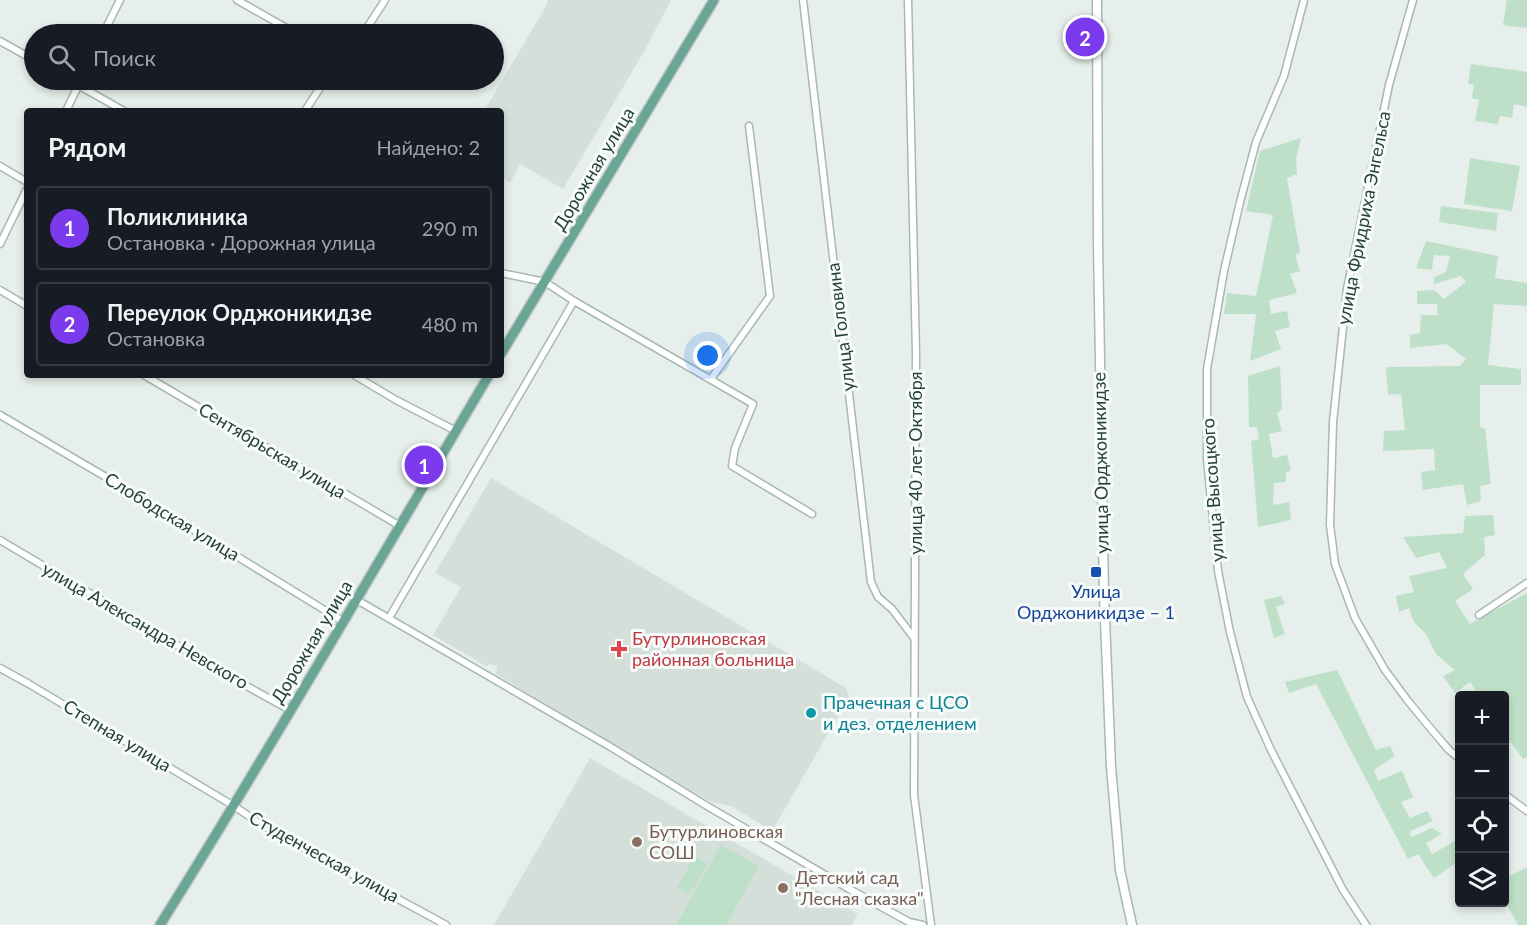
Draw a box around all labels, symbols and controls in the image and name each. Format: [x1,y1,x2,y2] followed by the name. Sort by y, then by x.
[1066,15,1104,60] pin: 2
[24,24,504,90] search box
[45,41,78,74] icon: search
[93,44,156,71] text: Поиск
[548,103,639,234] street label: Дорожная улица
[1331,109,1395,327] street label: улица Фридриха Энгельса
[48,131,126,163] text: Рядом
[377,135,480,159] text: Найдено: 2
[107,203,248,230] text: Поликлиника
[64,216,75,240] text: 1
[422,216,478,240] text: 290 m
[107,230,376,254] text: Остановка · Дорожная улица
[821,262,859,393] street label: улица Головина
[107,299,372,326] text: Переулок Орджоникидзе
[64,312,75,336] text: 2
[422,312,478,336] text: 480 m
[107,326,205,350] text: Остановка
[693,341,722,370] your location
[904,371,926,555] street label: улица 40 лет Октября
[1087,372,1113,554] street label: улица Орджоникидзе
[195,398,350,503] street label: Сентябрьская улица
[1196,417,1228,563] street label: улица Высоцкого
[404,442,444,488] pin: 1
[101,467,244,565] street label: Слободская улица
[39,557,252,693] street label: улица Александра Невского
[1089,565,1103,579] marker: Улица Орджоникидзе – 1
[266,576,357,707] street label: Дорожная улица
[1017,580,1175,623] place label: Улица Орджоникидзе – 1
[632,627,794,670] place label: Бутурлиновская районная больница
[610,640,628,658] marker: Бутурлиновская районная больница
[823,691,977,734] place label: Прачечная с ЦСО и дез. отделением
[1455,691,1509,907] map controls
[1455,691,1509,745] button: +
[60,694,175,776] street label: Степная улица
[804,706,818,720] marker: Прачечная с ЦСО и дез. отделением
[1455,745,1509,799] button: −
[1455,799,1509,853] button: locate
[246,806,403,906] street label: Студенческая улица
[649,820,783,863] place label: Бутурлиновская СОШ
[630,835,644,849] marker: Бутурлиновская СОШ
[1455,853,1509,907] button: layers
[795,866,924,909] place label: Детский сад "Лесная сказка"
[776,881,790,895] marker: Детский сад "Лесная сказка"

